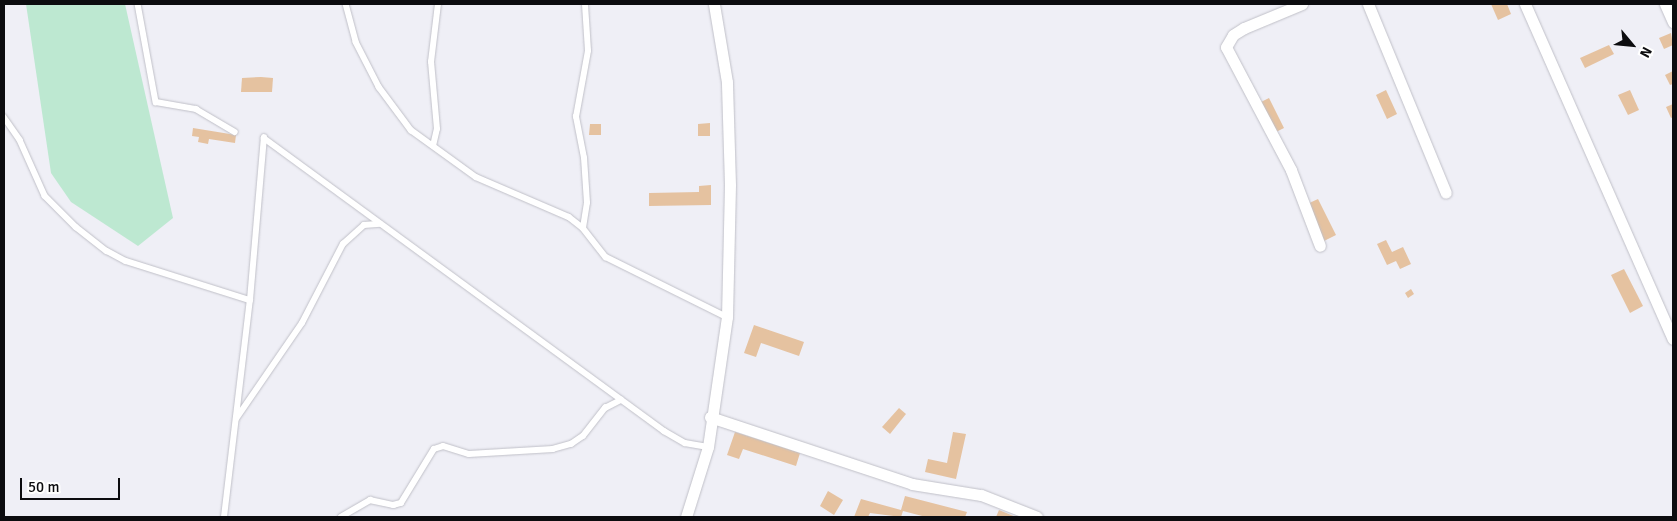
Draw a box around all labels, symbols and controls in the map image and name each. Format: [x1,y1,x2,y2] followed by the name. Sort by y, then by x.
[1607,20,1657,70] north arrow
[1636,44,1655,61] text: N
[22,468,122,500] scale bar
[28,478,59,496] text: 50 m

